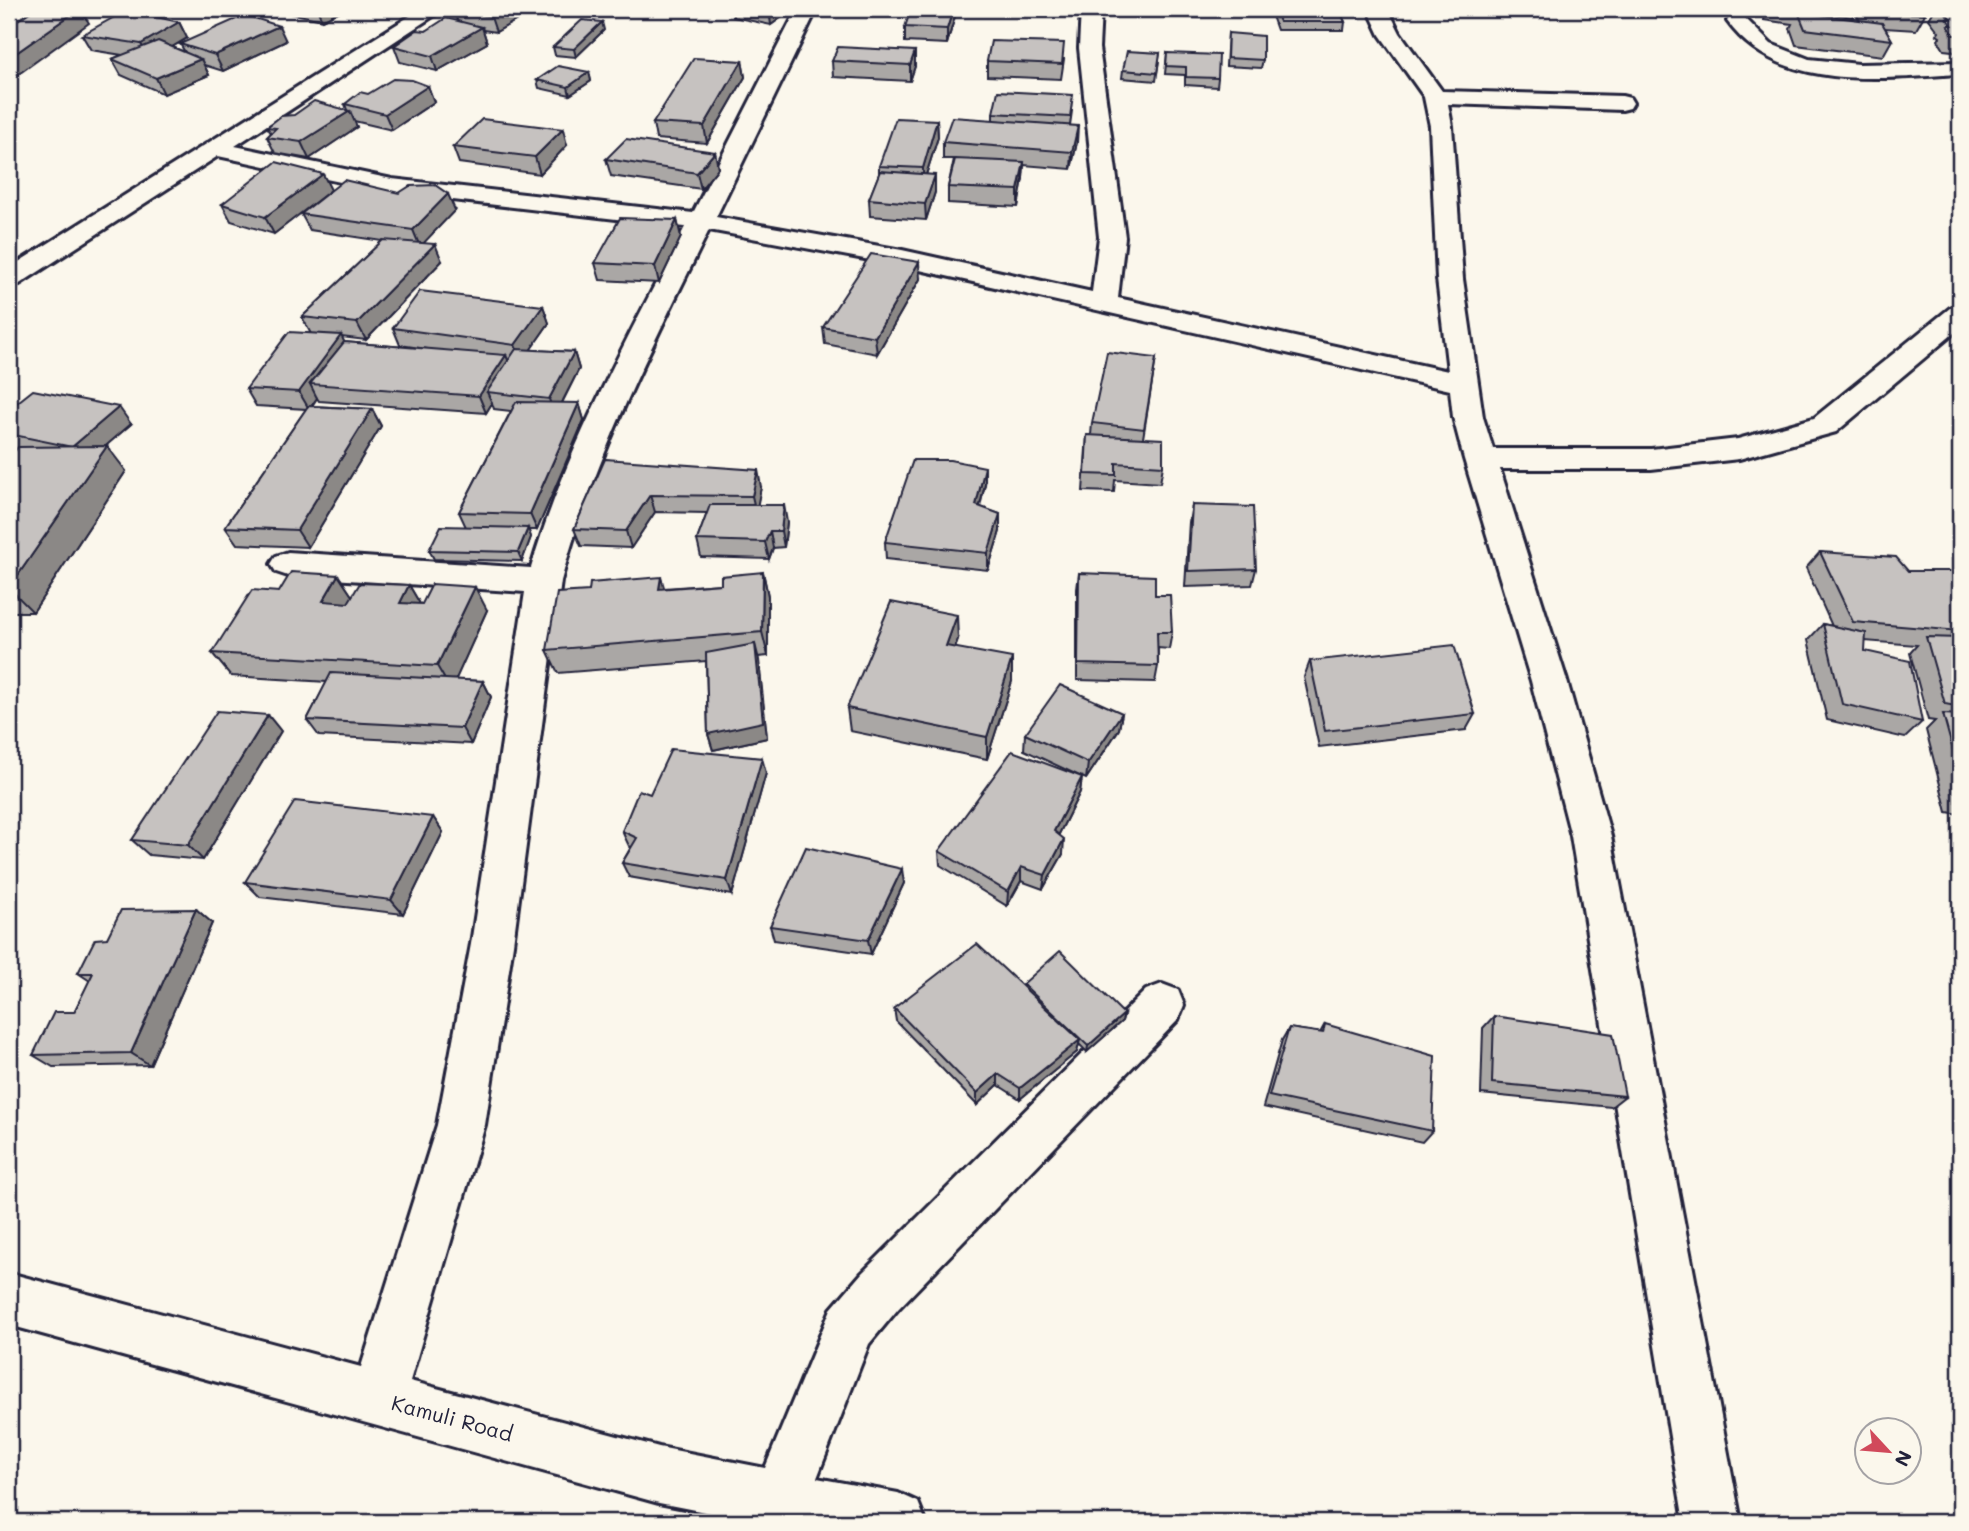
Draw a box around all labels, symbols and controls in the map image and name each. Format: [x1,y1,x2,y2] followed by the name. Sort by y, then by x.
[389,1388,516,1447] street label: Kamuli Road
[1854,1416,1924,1486] north arrow
[1889,1447,1918,1471] text: N

